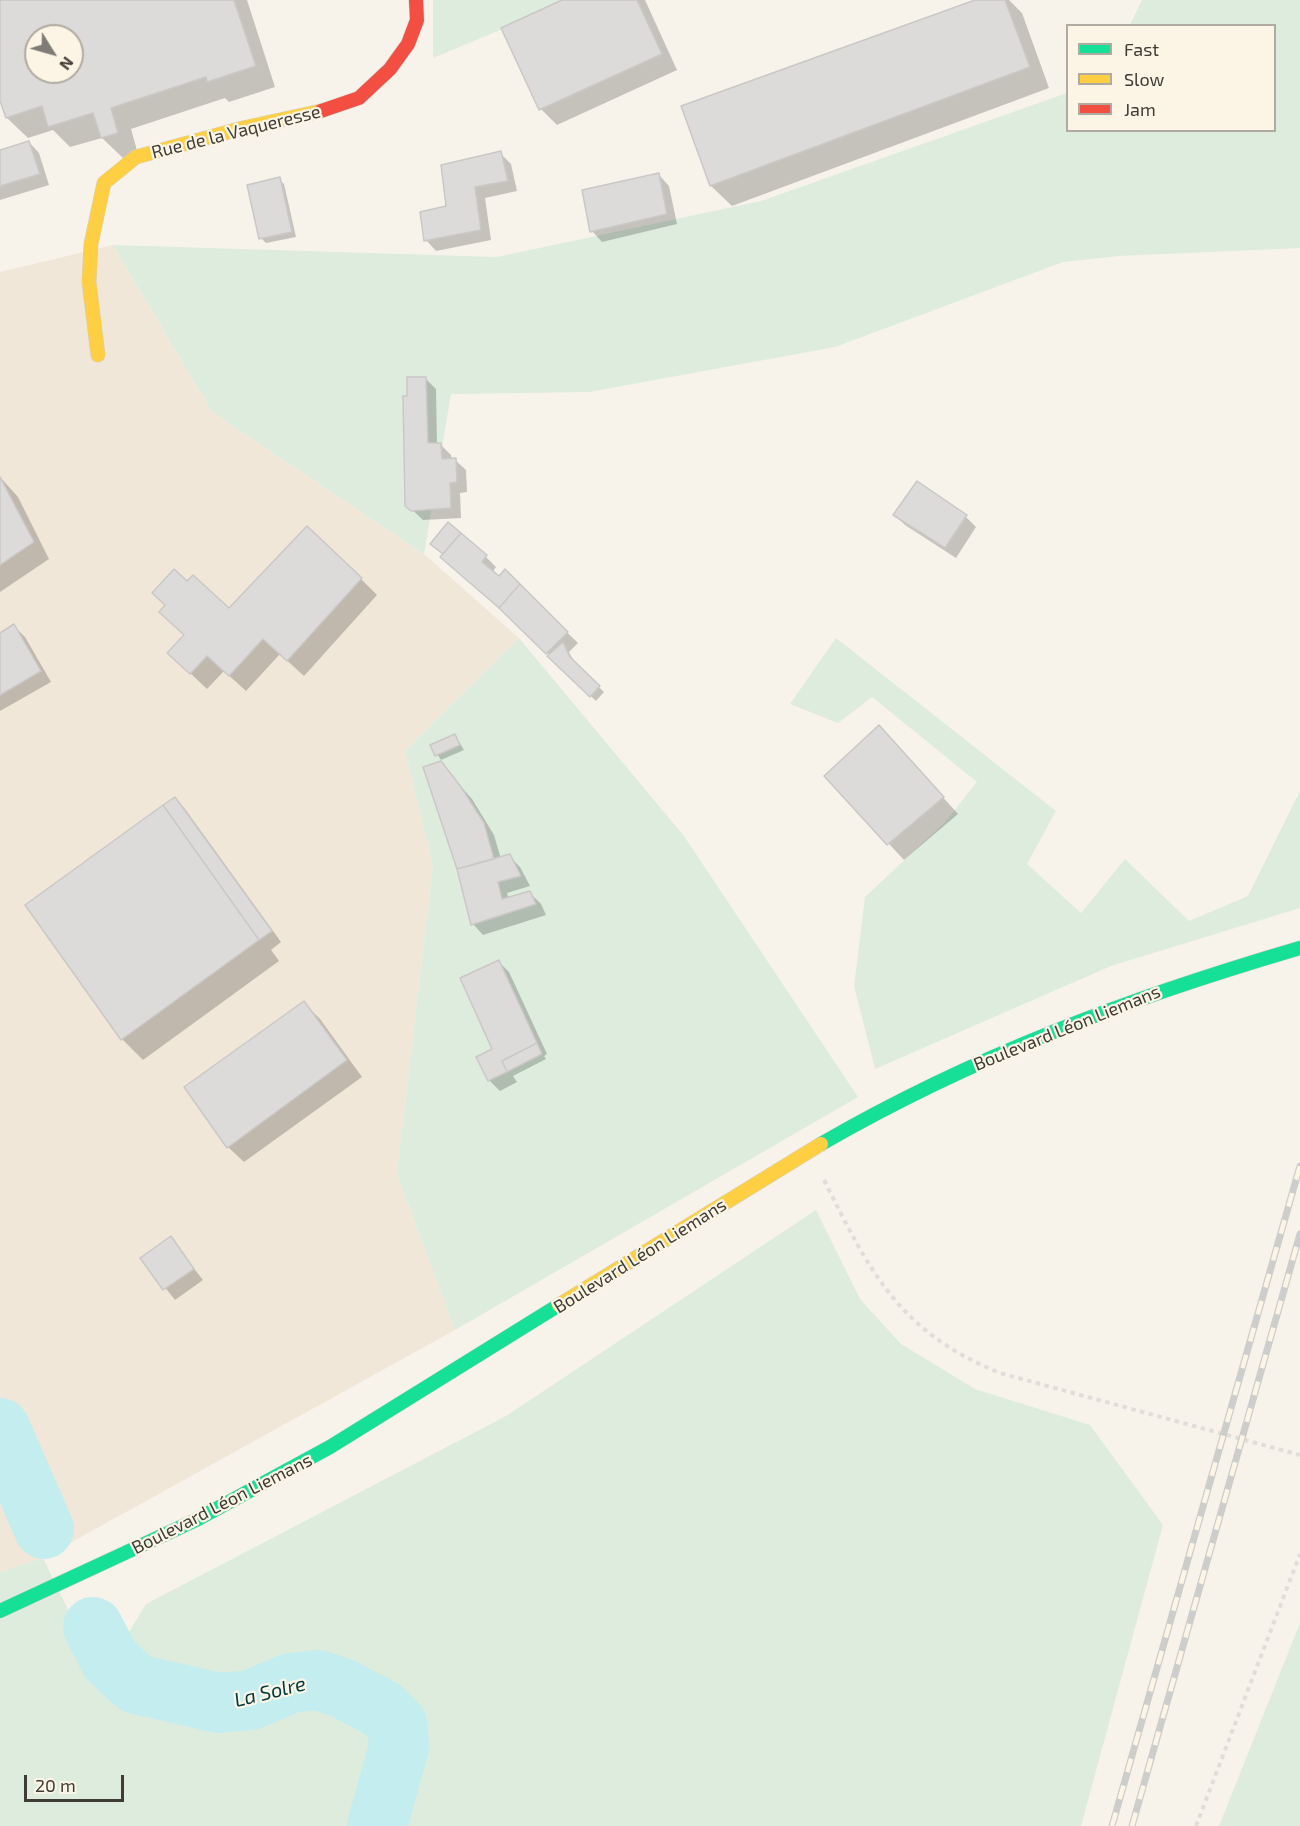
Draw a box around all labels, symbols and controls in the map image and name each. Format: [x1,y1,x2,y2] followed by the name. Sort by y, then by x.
[24,24,84,84] north arrow
[1066,24,1276,132] legend
[1124,38,1159,60] text: Fast
[56,54,78,74] text: N
[1124,68,1164,90] text: Slow
[1124,98,1156,120] text: Jam
[149,101,323,163] street label: Rue de la Vaqueresse
[970,981,1164,1075] street label: Boulevard Léon Liemans
[550,1194,730,1318] street label: Boulevard Léon Liemans
[128,1449,316,1559] street label: Boulevard Léon Liemans
[232,1672,308,1712] water label: La Solre
[27,1763,128,1801] scale bar
[35,1774,76,1796] text: 20 m

